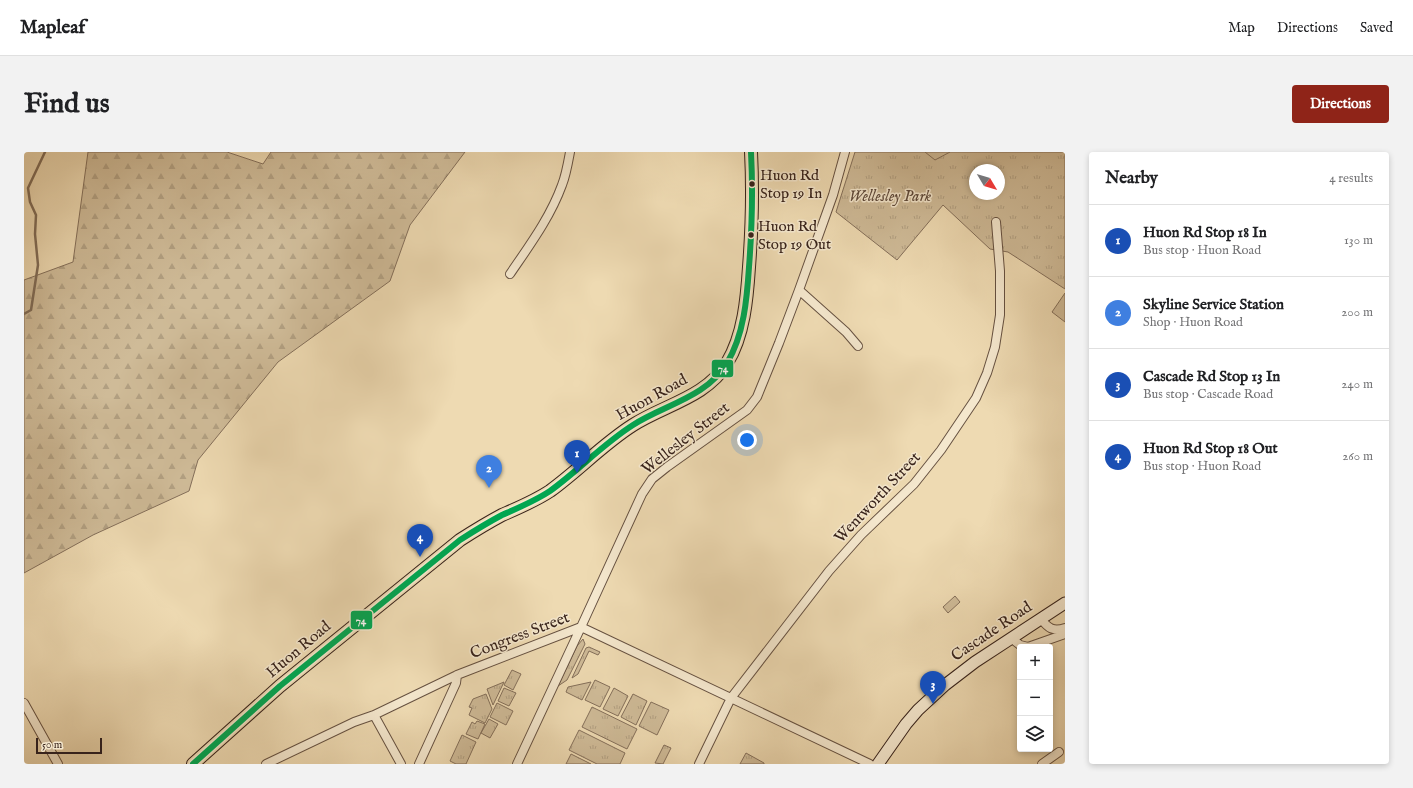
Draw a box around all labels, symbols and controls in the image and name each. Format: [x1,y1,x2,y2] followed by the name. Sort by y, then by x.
[20,16,85,40] text: Mapleaf
[1228,19,1255,37] text: Map
[1277,19,1338,37] text: Directions
[1360,19,1393,37] text: Saved
[1292,85,1389,123] button: Directions
[24,87,110,122] text: Find us
[969,164,1005,200] north arrow
[760,166,822,203] place label: Huon Rd Stop 19 In
[1105,168,1158,189] text: Nearby
[1329,170,1373,187] text: 4 results
[747,179,757,189] marker: Huon Rd Stop 19 In
[849,187,932,207] park label: Wellesley Park
[758,217,831,254] place label: Huon Rd Stop 19 Out
[1143,223,1267,242] text: Huon Rd Stop 18 In
[746,230,756,240] marker: Huon Rd Stop 19 Out
[1116,232,1120,249] text: 1
[1344,232,1373,249] text: 130 m
[1143,242,1261,259] text: Bus stop · Huon Road
[1143,295,1284,314] text: Skyline Service Station
[1115,304,1121,321] text: 2
[1341,304,1373,321] text: 200 m
[1143,314,1243,331] text: Shop · Huon Road
[711,359,734,378] line badge: 74
[718,362,729,376] text: 74
[1143,367,1280,386] text: Cascade Rd Stop 13 In
[613,370,692,426] street label: Huon Road
[1116,376,1120,393] text: 3
[1341,376,1373,393] text: 240 m
[1143,386,1273,403] text: Bus stop · Cascade Road
[638,398,734,480] street label: Wellesley Street
[737,430,757,450] your location
[1143,439,1278,458] text: Huon Rd Stop 18 Out
[564,440,590,473] pin: 1
[830,448,926,548] street label: Wentworth Street
[1115,448,1121,465] text: 4
[1342,448,1373,465] text: 260 m
[476,455,502,488] pin: 2
[1143,458,1261,475] text: Bus stop · Huon Road
[407,524,433,557] pin: 4
[948,597,1037,666] street label: Cascade Road
[467,608,573,664] street label: Congress Street
[350,610,373,630] line badge: 74
[356,614,367,628] text: 74
[262,617,336,683] street label: Huon Road
[1017,644,1053,752] map controls
[1017,644,1053,680] button: +
[920,671,946,704] pin: 3
[1017,680,1053,716] button: −
[1017,716,1053,752] button: layers
[36,736,102,755] scale bar
[42,738,62,752] text: 50 m

